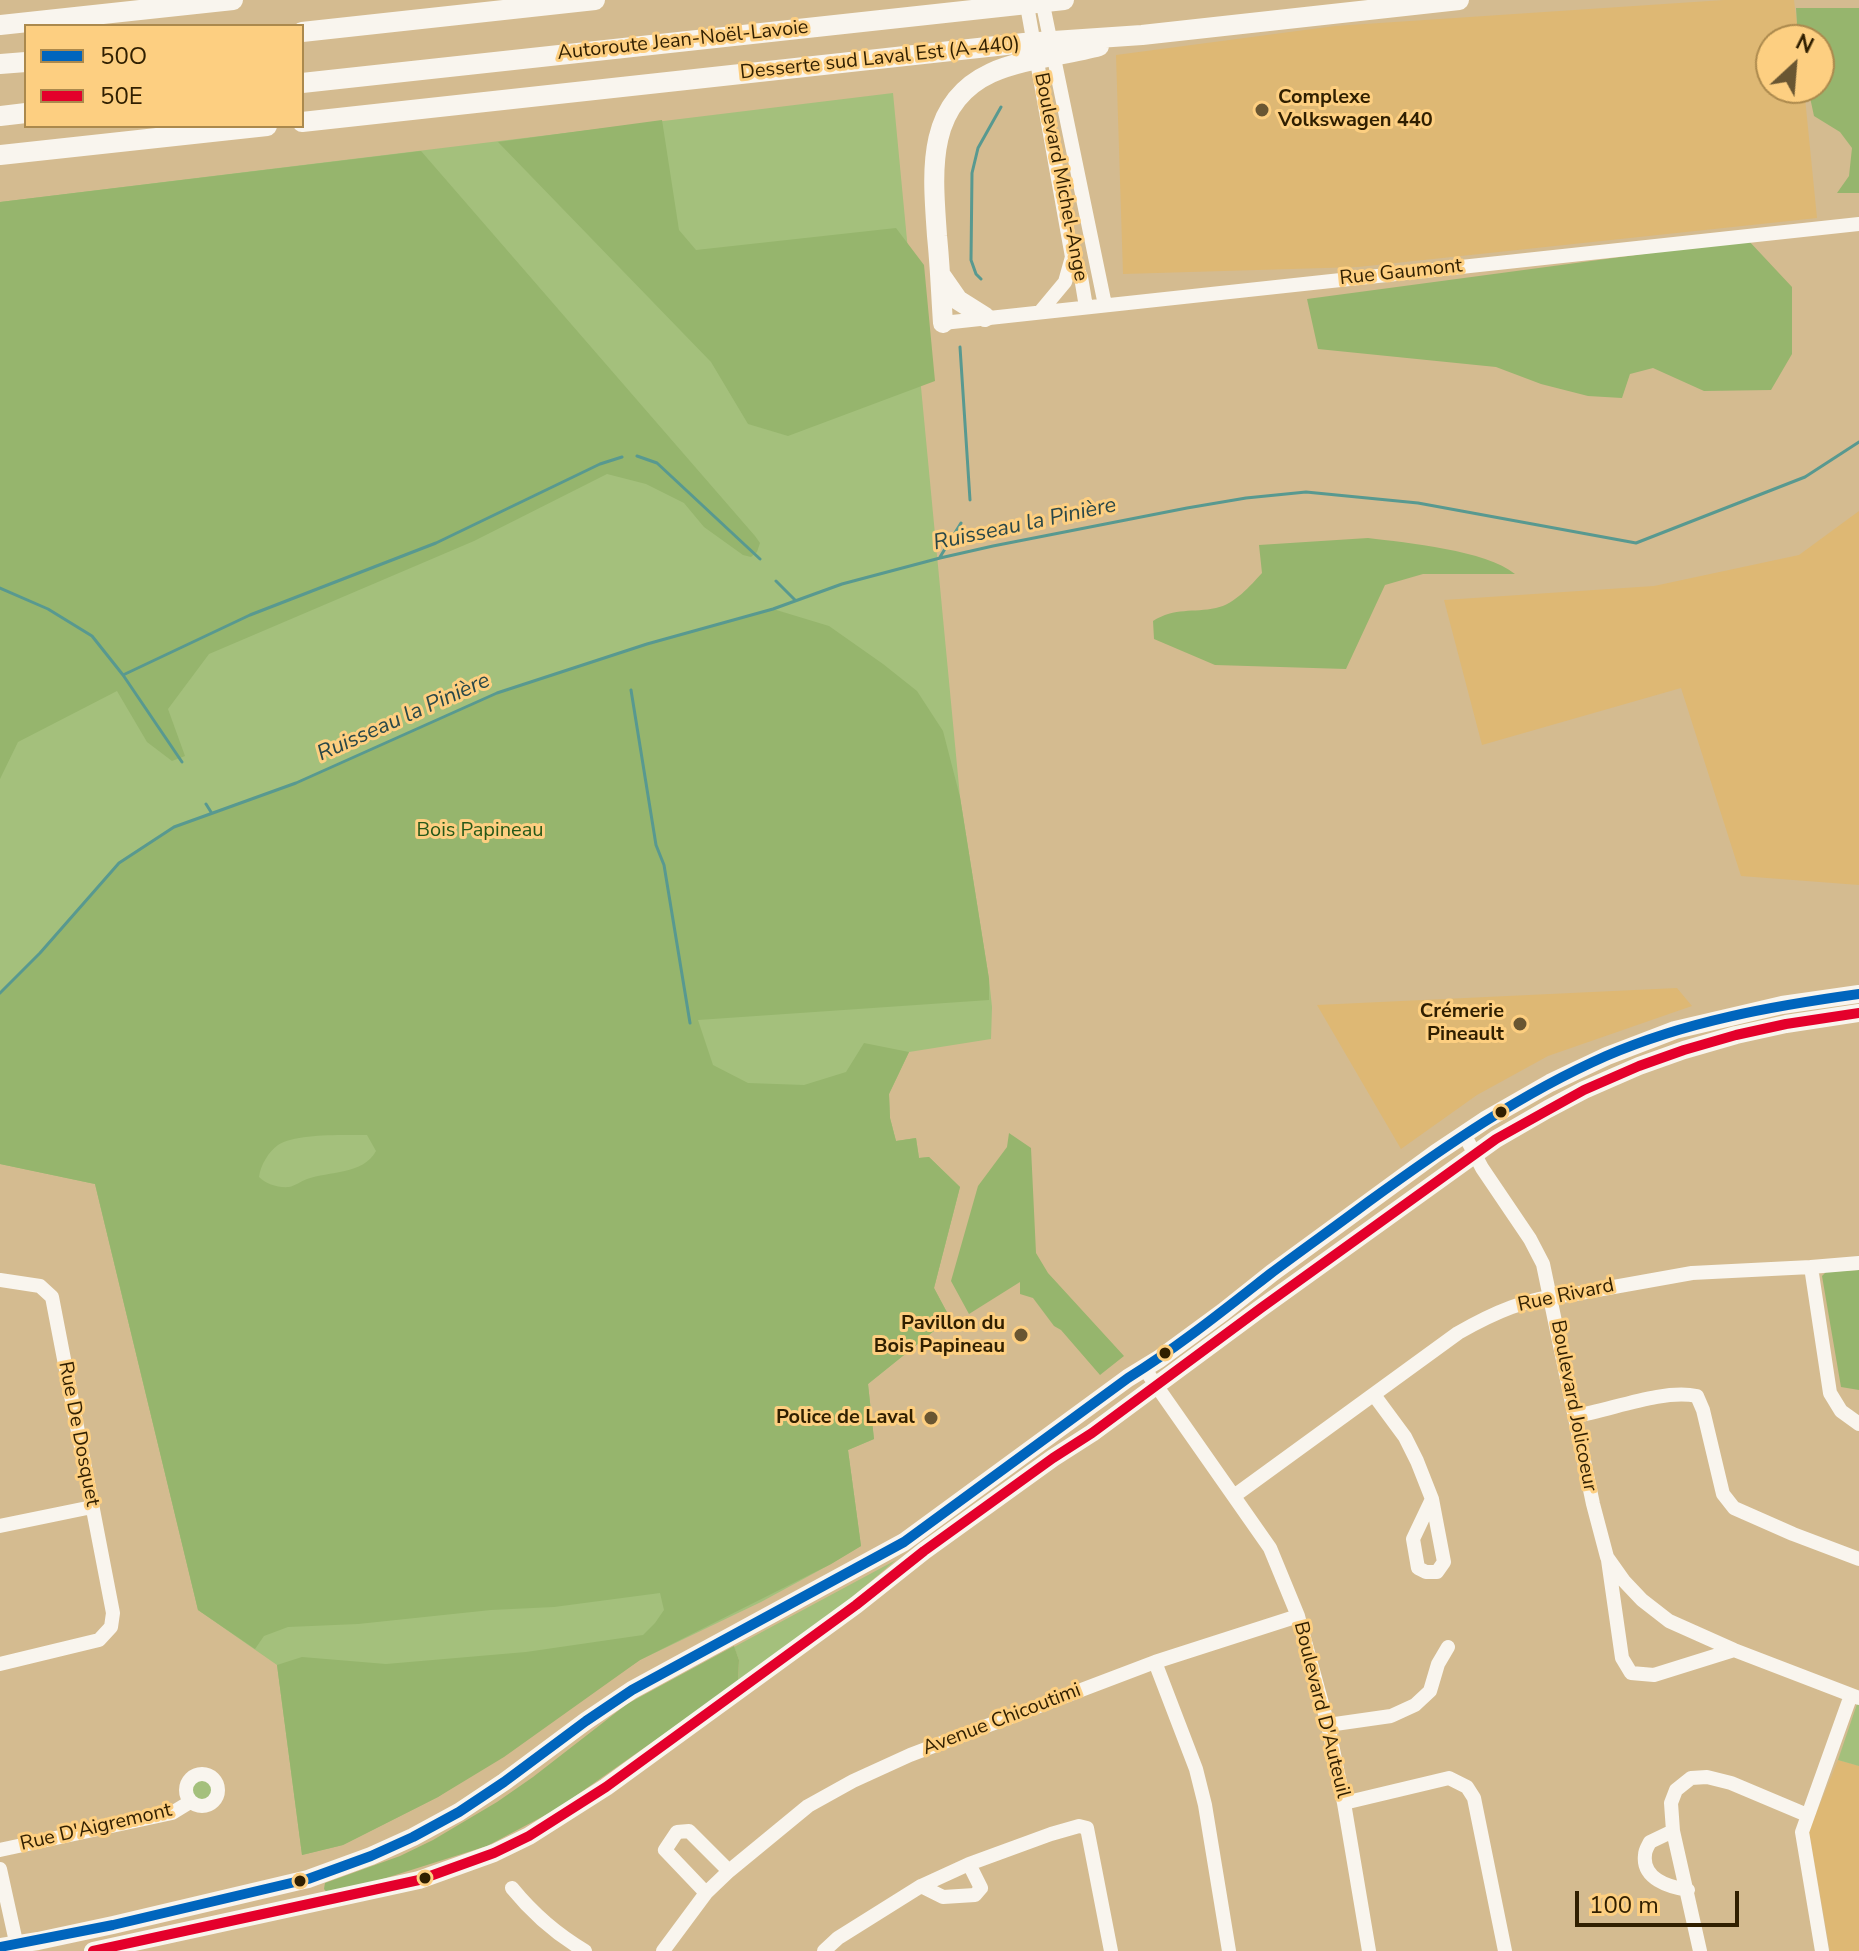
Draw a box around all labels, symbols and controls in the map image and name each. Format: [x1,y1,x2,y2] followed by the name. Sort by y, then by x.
[556,16,810,66] street label: Autoroute Jean-Noël-Lavoie
[24,24,304,128] legend
[1755,24,1835,104] north arrow
[1791,27,1819,61] text: N
[739,32,1021,86] street label: Desserte sud Laval Est (A-440)
[100,40,147,72] text: 50O
[1028,71,1092,283] street label: Boulevard Michel-Ange
[100,80,143,112] text: 50E
[1278,86,1433,133] place label: Complexe Volkswagen 440
[1253,101,1271,119] marker: Complexe Volkswagen 440
[1338,255,1464,291] street label: Rue Gaumont
[931,493,1119,557] water label: Ruisseau la Pinière
[314,668,494,768] water label: Ruisseau la Pinière
[417,819,543,843] park label: Bois Papineau
[1420,1000,1504,1047] place label: Crémerie Pineault
[1511,1015,1529,1033] marker: Crémerie Pineault
[1493,1104,1509,1120] unlabelled marker
[1516,1274,1616,1318] street label: Rue Rivard
[874,1312,1005,1359] place label: Pavillon du Bois Papineau
[1545,1318,1601,1494] street label: Boulevard Jolicoeur
[1012,1326,1030,1344] marker: Pavillon du Bois Papineau
[1157,1345,1173,1361] unlabelled marker
[52,1360,104,1508] street label: Rue De Dosquet
[776,1406,915,1430] place label: Police de Laval
[922,1409,940,1427] marker: Police de Laval
[1287,1619,1355,1801] street label: Boulevard D'Auteuil
[920,1679,1084,1761] street label: Avenue Chicoutimi
[18,1799,174,1857] street label: Rue D'Aigremont
[417,1870,433,1886] unlabelled marker
[292,1873,308,1889] unlabelled marker
[1579,1875,1743,1925] scale bar
[1589,1889,1659,1921] text: 100 m

